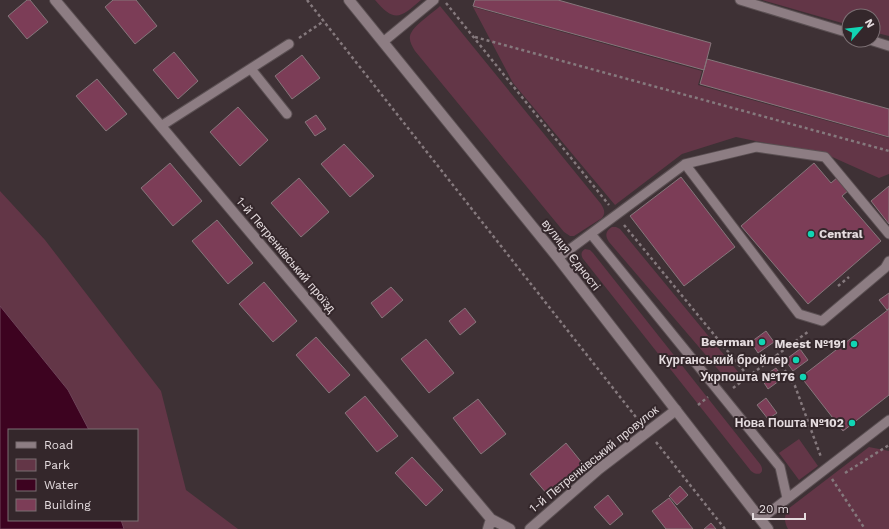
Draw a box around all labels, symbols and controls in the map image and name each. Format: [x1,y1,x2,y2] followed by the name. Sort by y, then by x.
[841,8,881,48] north arrow
[862,17,877,30] text: N
[234,194,338,316] street label: 1-й Петренківський проїзд
[539,217,603,293] street label: вулиця Єдності
[819,227,863,241] place label: Central
[806,229,816,239] marker: Central
[701,335,754,349] place label: Beerman
[757,337,767,347] marker: Beerman
[774,337,846,351] place label: Meest №191
[849,339,859,349] marker: Meest №191
[659,353,788,367] place label: Курганський бройлер
[791,355,801,365] marker: Курганський бройлер
[701,370,795,384] place label: Укрпошта №176
[798,372,808,382] marker: Укрпошта №176
[527,402,662,515] street label: 1-й Петренківський провулок
[735,416,844,430] place label: Нова Пошта №102
[847,418,857,428] marker: Нова Пошта №102
[8,429,138,521] legend
[44,438,73,452] text: Road
[44,458,70,472] text: Park
[44,478,79,492] text: Water
[753,495,805,521] scale bar
[44,498,91,512] text: Building
[759,502,789,516] text: 20 m

